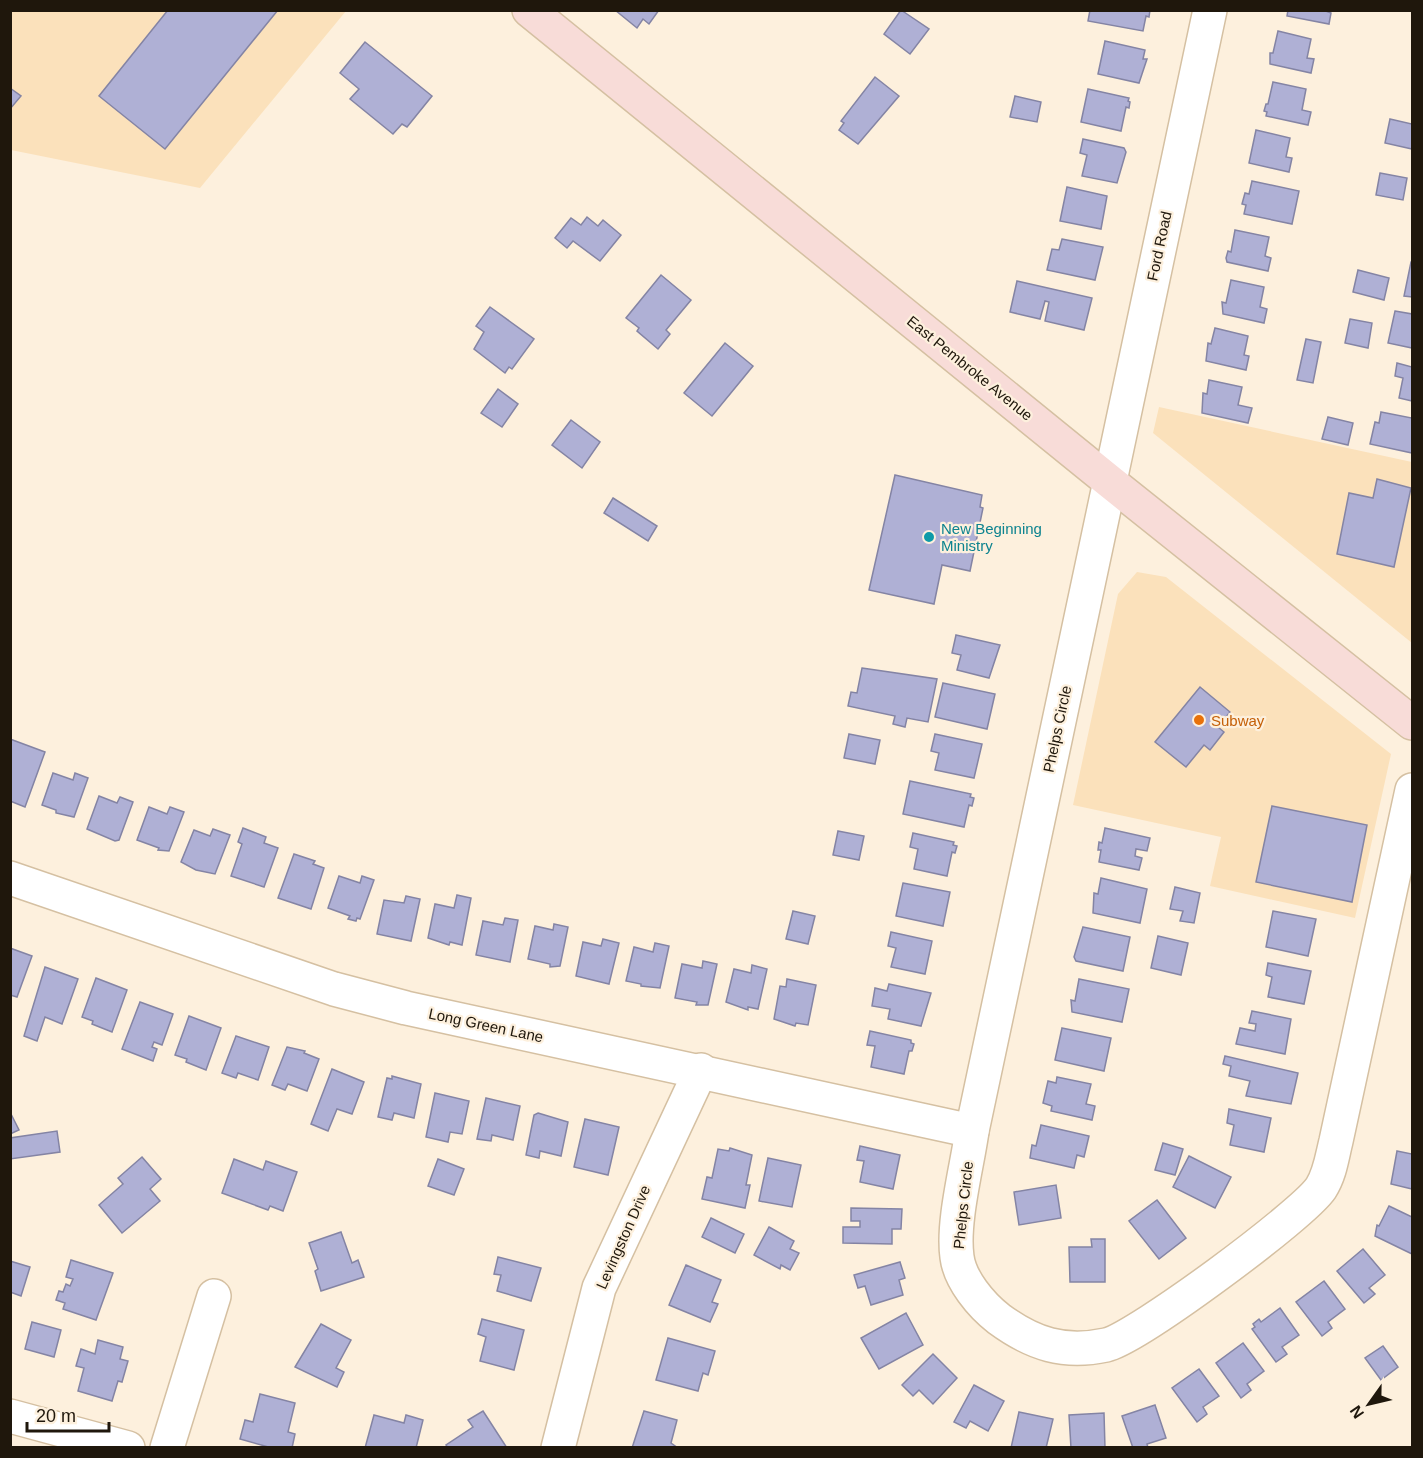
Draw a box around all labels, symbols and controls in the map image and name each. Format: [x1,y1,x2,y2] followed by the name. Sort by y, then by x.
[1143,210,1175,282] street label: Ford Road
[904,312,1036,424] street label: East Pembroke Avenue
[941,520,1042,554] place label: New Beginning Ministry
[922,530,936,544] marker: New Beginning Ministry
[1039,684,1075,774] street label: Phelps Circle
[1211,712,1265,729] place label: Subway
[1192,713,1206,727] marker: Subway
[427,1005,545,1045] street label: Long Green Lane
[950,1160,976,1250] street label: Phelps Circle
[593,1183,653,1291] street label: Levingston Drive
[1339,1374,1399,1434] north arrow
[27,1395,110,1433] scale bar
[1347,1403,1367,1422] text: N
[36,1406,76,1426] text: 20 m

